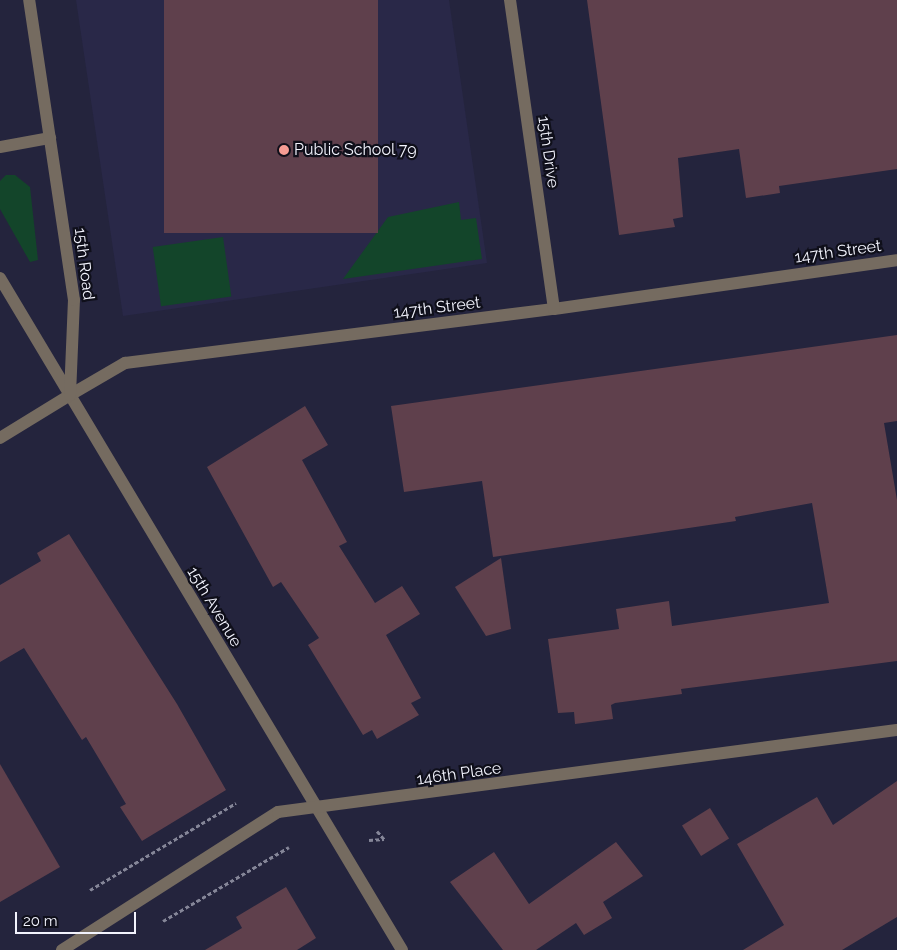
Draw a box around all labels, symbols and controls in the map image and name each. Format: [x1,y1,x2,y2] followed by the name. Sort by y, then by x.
[533,115,563,189] street label: 15th Drive
[294,140,417,160] place label: Public School 79
[278,144,290,156] marker: Public School 79
[70,227,98,301] street label: 15th Road
[793,236,883,268] street label: 147th Street
[393,293,481,323] street label: 147th Street
[182,563,246,651] street label: 15th Avenue
[416,759,502,789] street label: 146th Place
[18,902,139,934] scale bar
[23,912,58,930] text: 20 m

